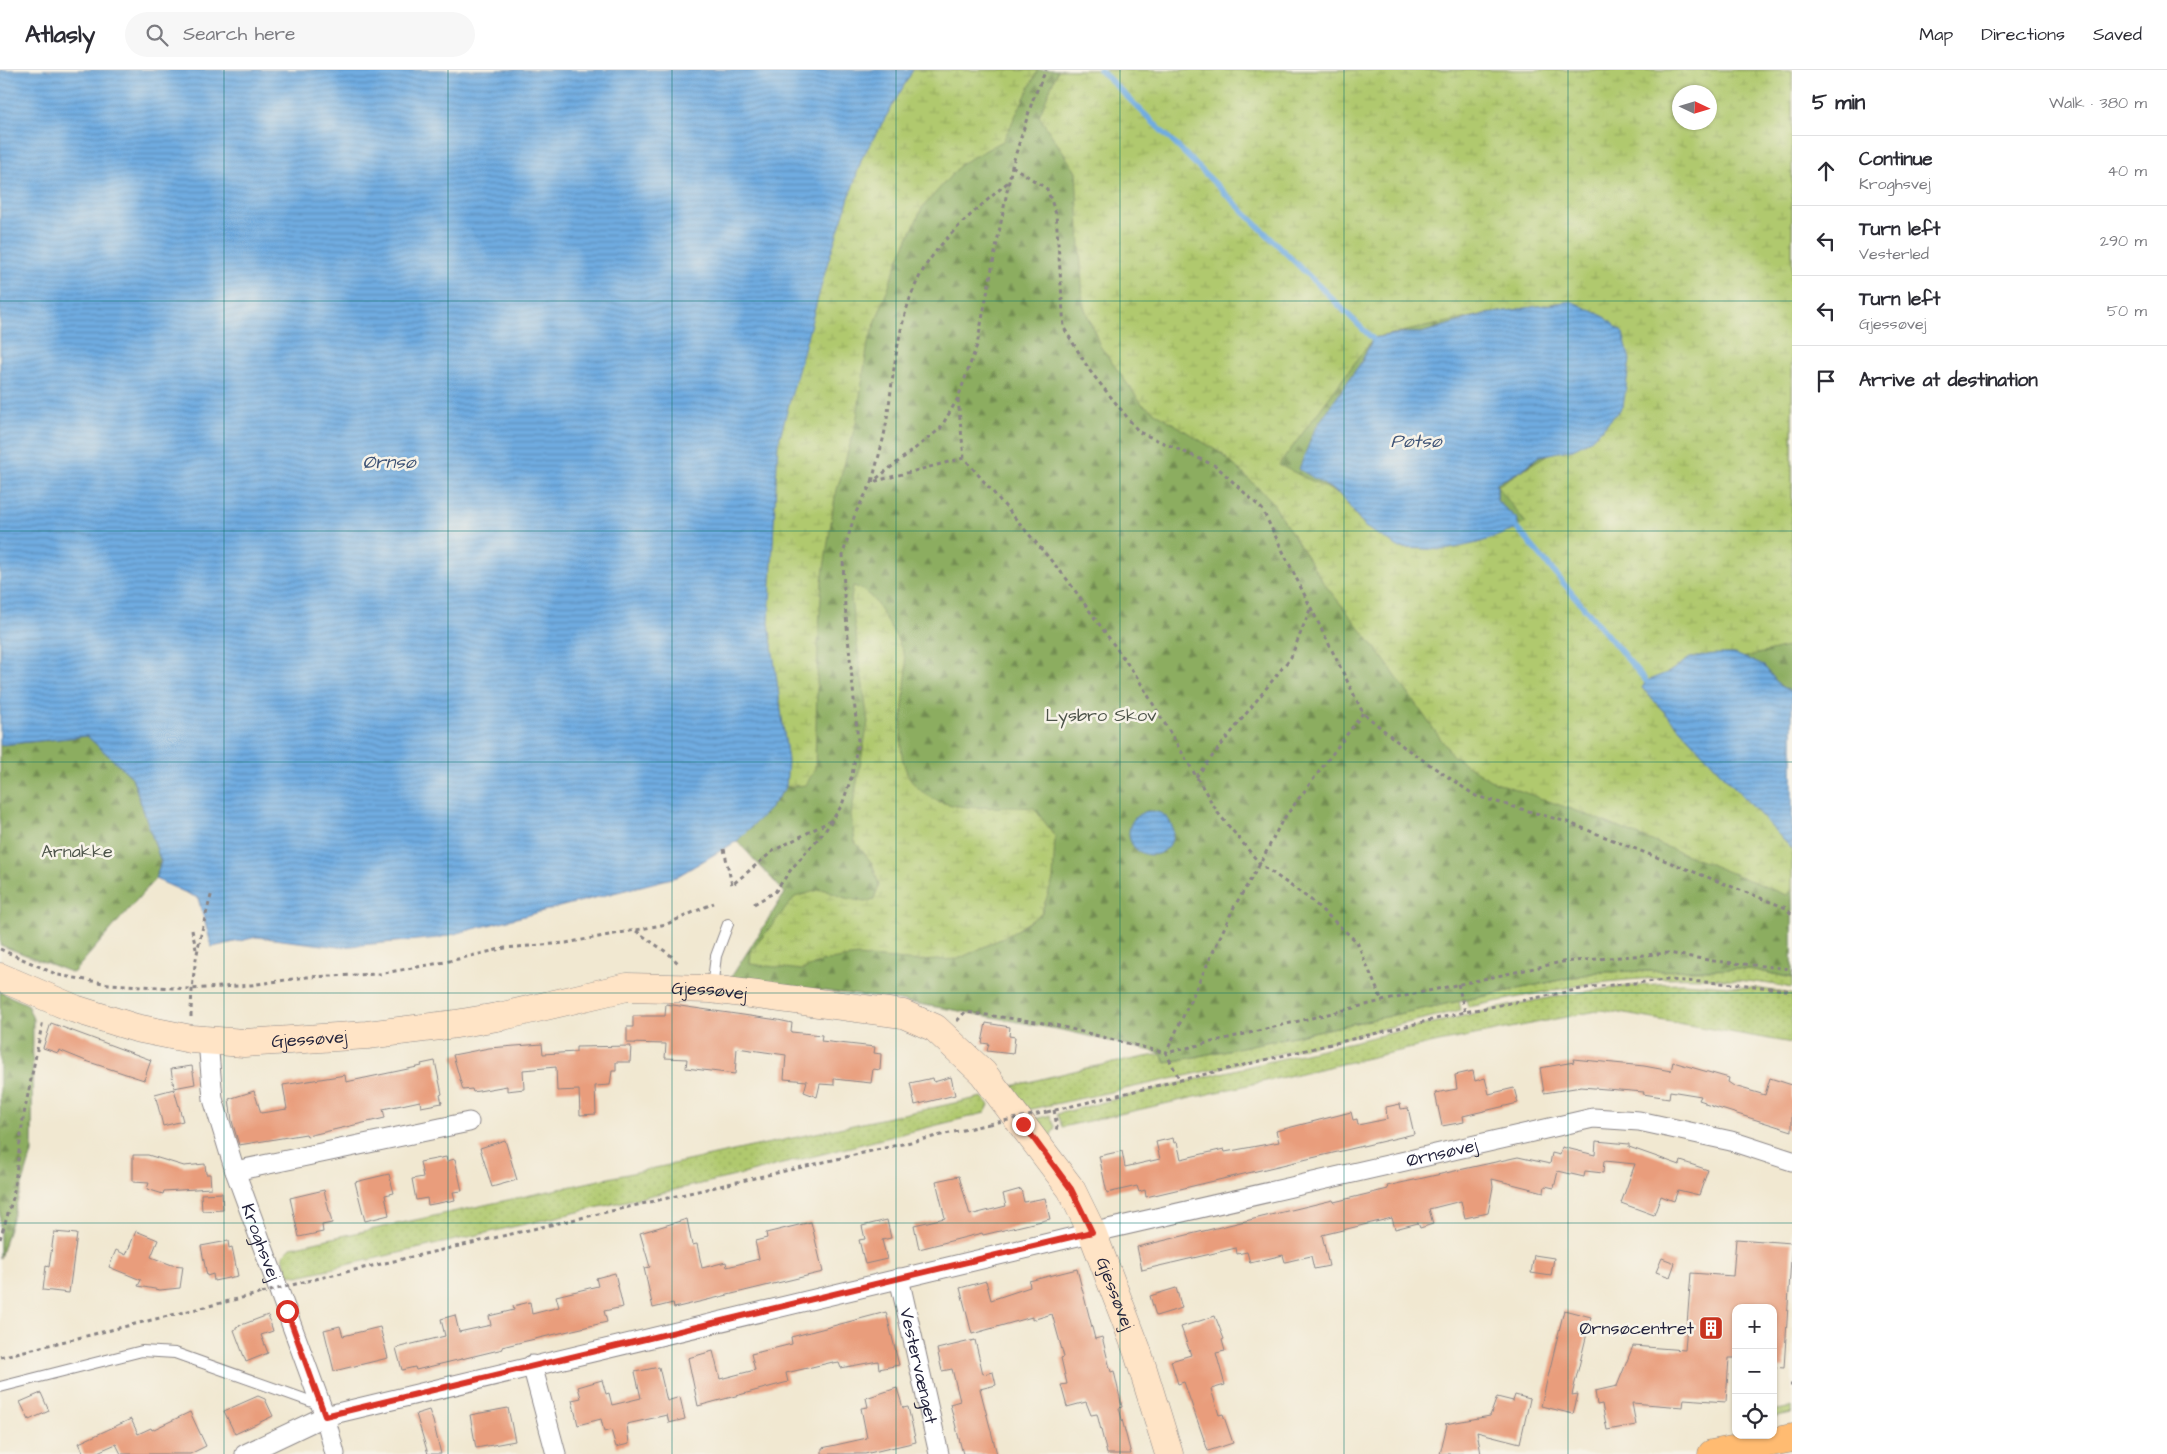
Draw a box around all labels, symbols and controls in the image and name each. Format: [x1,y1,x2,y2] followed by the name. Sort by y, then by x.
[125,12,475,57] search box
[25,18,95,52] text: Atlasly
[143,21,171,49] icon: search
[183,21,295,48] text: Search here
[1919,22,1953,47] text: Map
[1981,22,2065,47] text: Directions
[2093,22,2142,47] text: Saved
[1672,85,1717,130] north arrow
[1812,88,1865,117] text: 5 min
[2049,92,2147,114] text: Walk · 380 m
[1859,146,1933,173] text: Continue
[1812,157,1840,185] icon: ahead
[2107,160,2147,182] text: 40 m
[1859,173,1931,195] text: Kroghsvej
[1859,216,1940,243] text: Turn left
[1812,227,1840,255] icon: left
[2100,230,2147,252] text: 290 m
[1859,243,1929,265] text: Vesterled
[1859,286,1940,313] text: Turn left
[1812,297,1840,325] icon: left
[2107,300,2147,322] text: 50 m
[1859,313,1926,335] text: Gjessøvej
[1812,367,1840,395] icon: arrive
[1859,367,2038,394] text: Arrive at destination
[1391,428,1443,455] water label: Pøtsø
[363,449,417,476] water label: Ørnsø
[1046,703,1157,729] park label: Lysbro Skov
[41,839,113,864] park label: Arnakke
[671,976,749,1006] street label: Gjessøvej
[270,1024,349,1054] street label: Gjessøvej
[1012,1113,1035,1136] route end
[1404,1132,1481,1173] street label: Ørnsøvej
[235,1200,287,1285] street label: Kroghsvej
[1090,1253,1141,1334] street label: Gjessøvej
[276,1300,299,1323] route start
[1732,1304,1777,1439] map controls
[1732,1304,1777,1349] button: +
[894,1305,944,1427] street label: Vestervænget
[1698,1315,1724,1341] building icon: Ørnsøcentret
[1579,1316,1695,1341] place label: Ørnsøcentret
[1732,1349,1777,1394] button: −
[1732,1394,1777,1439] button: locate

